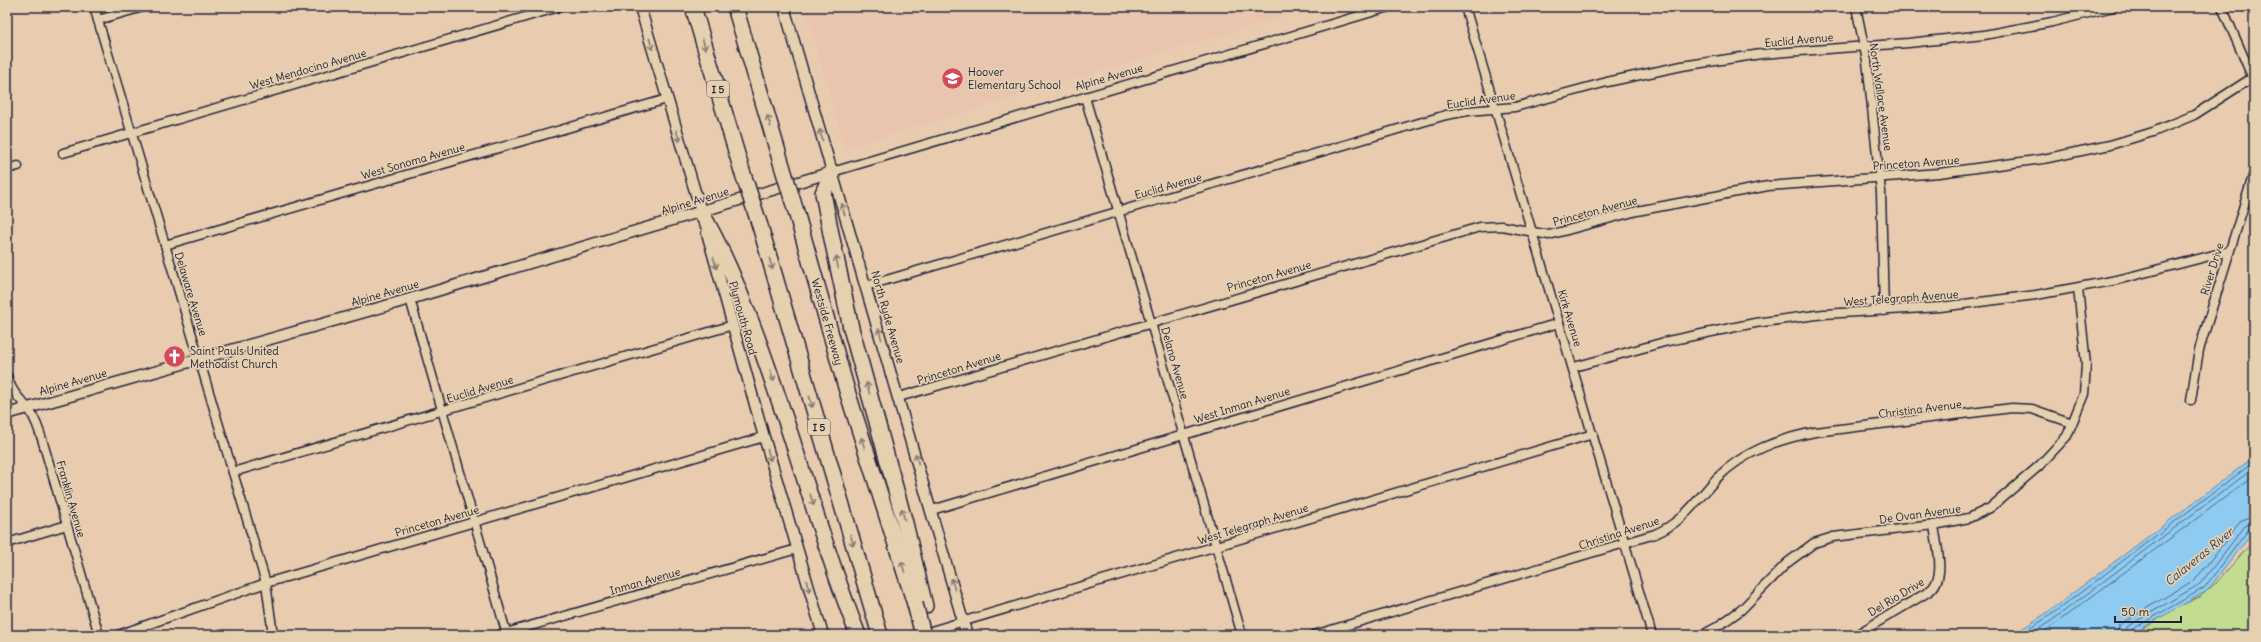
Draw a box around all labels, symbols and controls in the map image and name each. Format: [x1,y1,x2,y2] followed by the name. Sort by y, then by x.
[1764,30,1834,50] street label: Euclid Avenue
[648,38,655,51] one-way arrow
[701,38,708,51] one-way arrow
[1867,42,1896,152] street label: North Wallace Avenue
[248,46,368,92] street label: West Mendocino Avenue
[1073,61,1145,93] street label: Alpine Avenue
[939,65,965,91] school or university icon: Hoover Elementary School
[968,65,1061,92] place label: Hoover Elementary School
[707,81,729,97] road number: I 5
[1446,88,1516,112] street label: Euclid Avenue
[765,115,772,128] one-way arrow
[817,128,824,141] one-way arrow
[675,129,682,142] one-way arrow
[360,139,466,182] street label: West Sonoma Avenue
[1872,153,1960,173] street label: Princeton Avenue
[1133,170,1203,202] street label: Euclid Avenue
[659,184,731,218] street label: Alpine Avenue
[1551,193,1639,229] street label: Princeton Avenue
[839,202,846,215] one-way arrow
[2197,241,2227,297] street label: River Drive
[172,250,210,338] street label: Delaware Avenue
[712,256,720,269] one-way arrow
[833,256,841,269] one-way arrow
[768,257,775,270] one-way arrow
[1225,257,1313,295] street label: Princeton Avenue
[868,269,908,365] street label: North Ryde Avenue
[349,277,421,309] street label: Alpine Avenue
[808,277,846,367] street label: Westside Freeway
[726,280,760,357] street label: Plymouth Road
[1843,287,1959,309] street label: West Telegraph Avenue
[1555,288,1585,348] street label: Kirk Avenue
[1158,325,1192,401] street label: Delano Avenue
[876,328,883,341] one-way arrow
[162,344,188,370] church icon: Saint Pauls United Methodist Church
[190,344,279,371] place label: Saint Pauls United Methodist Church
[915,349,1003,387] street label: Princeton Avenue
[37,366,109,398] street label: Alpine Avenue
[769,369,776,382] one-way arrow
[445,372,515,406] street label: Euclid Avenue
[864,382,871,395] one-way arrow
[1192,384,1292,426] street label: West Inman Avenue
[808,395,815,408] one-way arrow
[1878,397,1963,421] street label: Christina Avenue
[808,419,830,435] road number: I 5
[859,438,867,450] one-way arrow
[766,449,773,462] one-way arrow
[913,452,920,465] one-way arrow
[53,459,89,539] street label: Franklin Avenue
[809,493,816,506] one-way arrow
[1196,500,1310,548] street label: West Telegraph Avenue
[1878,501,1962,527] street label: De Ovan Avenue
[393,502,481,540] street label: Princeton Avenue
[898,507,906,520] one-way arrow
[1577,513,1661,553] street label: Christina Avenue
[2161,523,2238,589] water label: Calaveras River
[849,533,856,546] one-way arrow
[899,561,906,574] one-way arrow
[608,564,682,598] street label: Inman Avenue
[1865,575,1927,619] street label: Del Rio Drive
[949,577,956,590] one-way arrow
[805,579,812,592] one-way arrow
[2115,598,2181,624] scale bar
[2121,604,2150,619] text: 50 m

